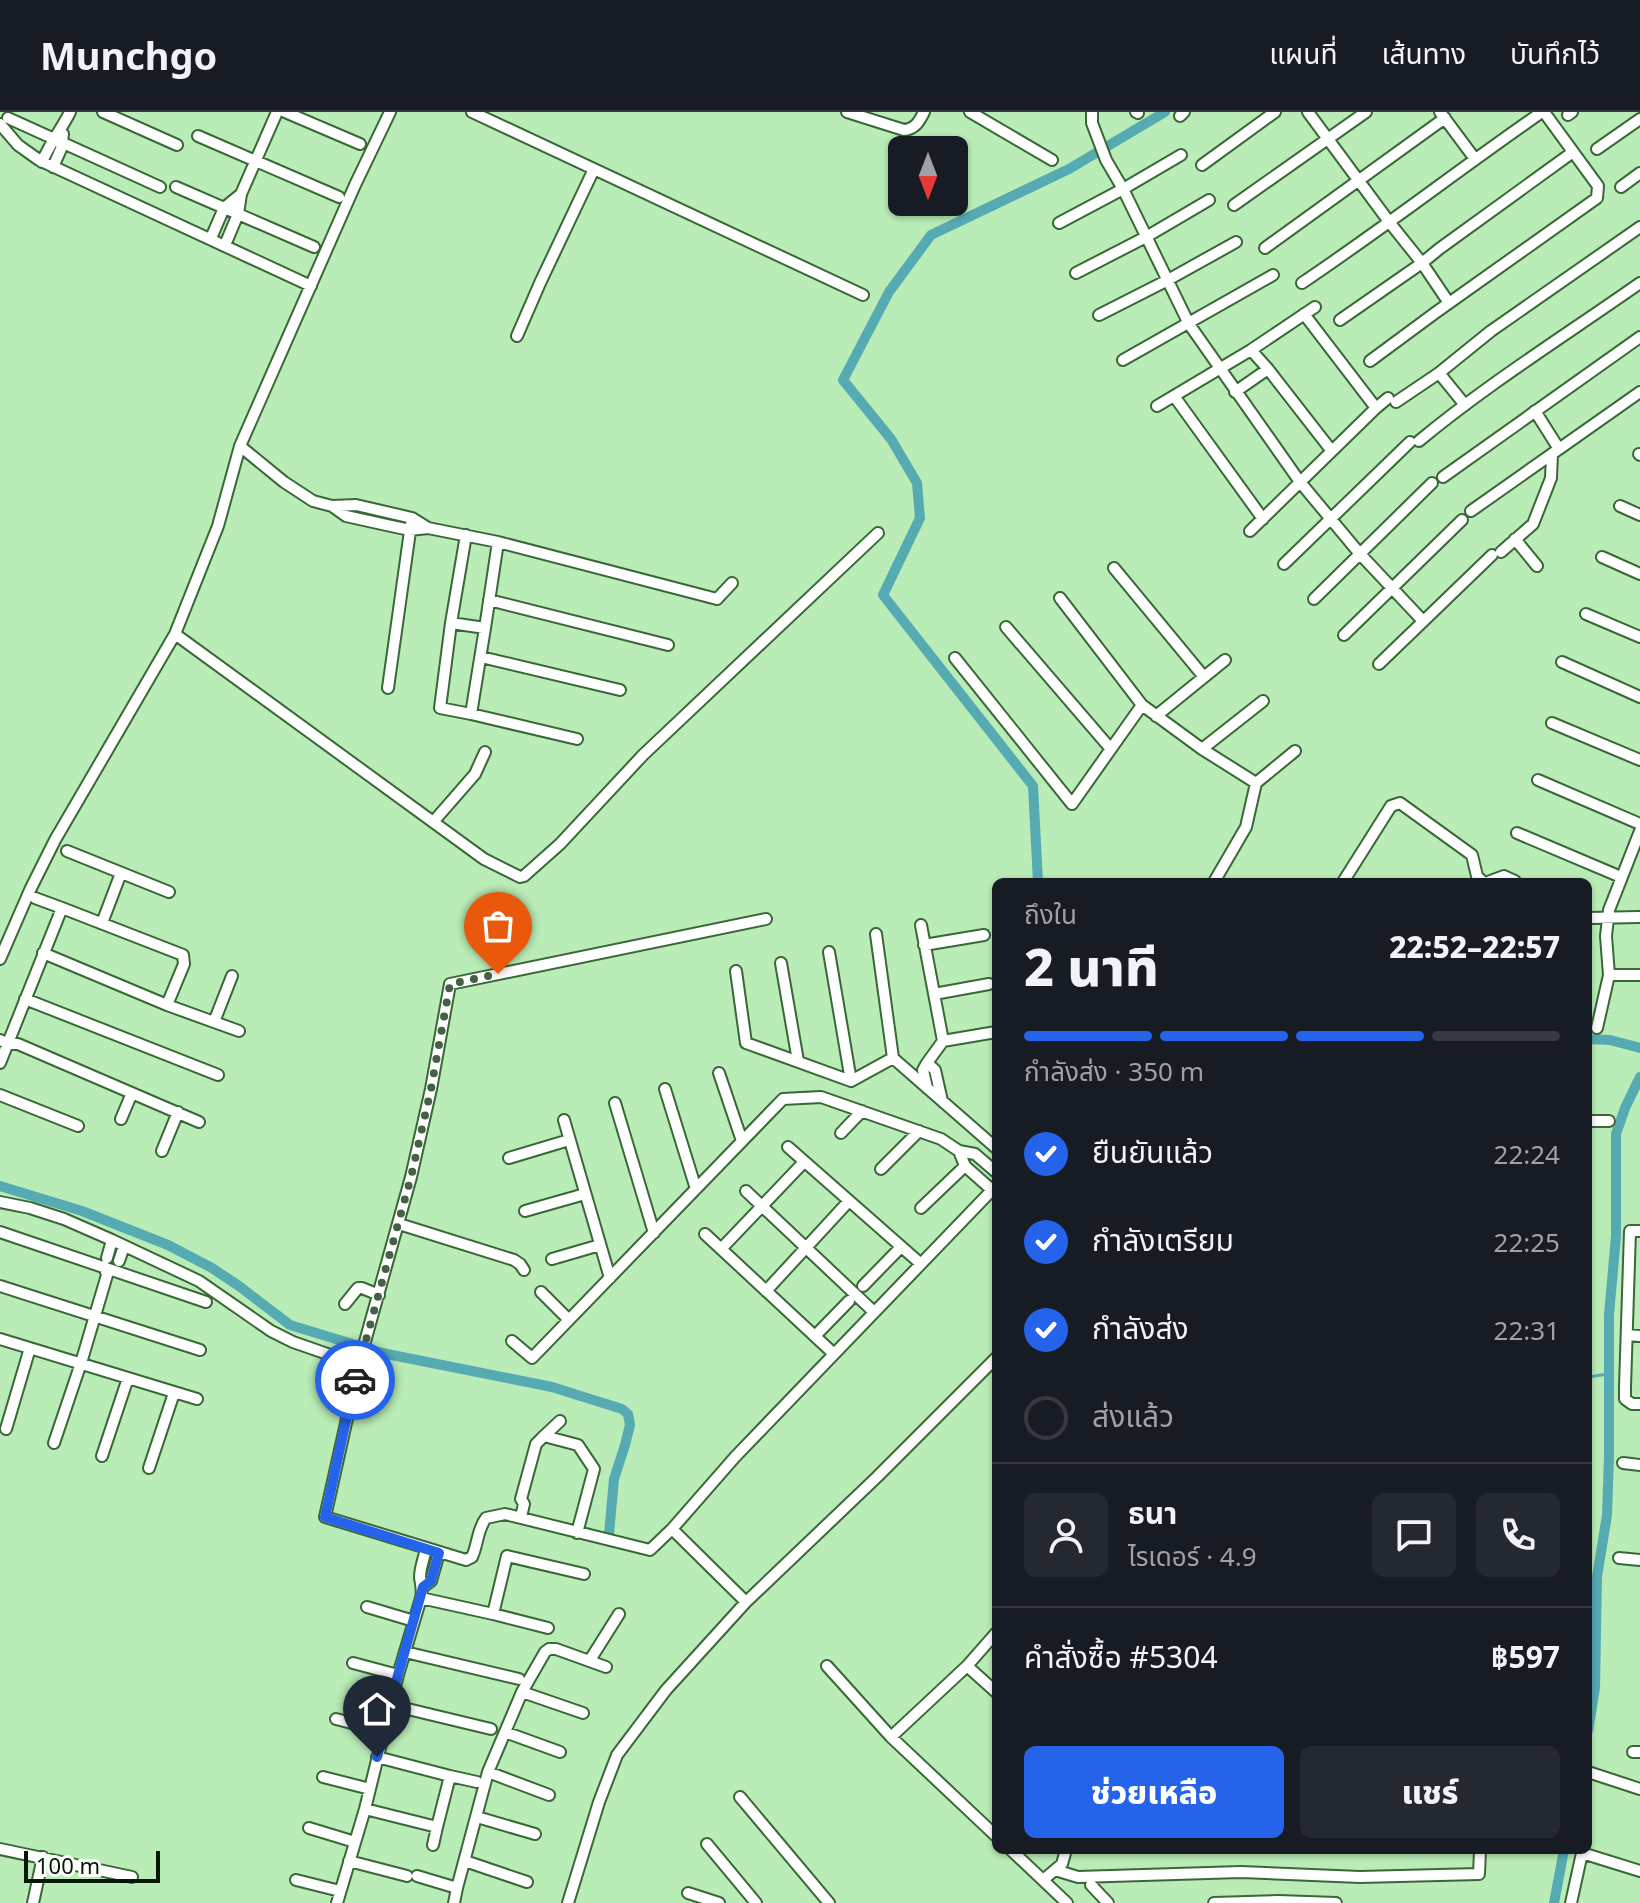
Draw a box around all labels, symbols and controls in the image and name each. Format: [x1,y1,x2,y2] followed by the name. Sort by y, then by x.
[40,29,217,81] text: Munchgo
[1269,34,1337,72] text: แผนที่
[1381,34,1466,72] text: เส้นทาง
[1510,34,1600,72] text: บันทึกไว้
[888,136,968,216] north arrow
[888,136,968,216] map controls
[464,892,532,974] pin
[1024,896,1077,932] text: ถึงใน
[476,904,520,948] icon: bag
[1389,926,1560,967] text: 22:52–22:57
[1024,930,1159,1001] text: 2 นาที
[1024,1053,1204,1089] text: กำลังส่ง · 350 m
[1092,1131,1213,1172] text: ยืนยันแล้ว
[1024,1132,1068,1176] icon: check
[1494,1136,1560,1172] text: 22:24
[1092,1219,1234,1260] text: กำลังเตรียม
[1024,1220,1068,1264] icon: check
[1494,1224,1560,1260] text: 22:25
[1092,1307,1189,1348] text: กำลังส่ง
[1024,1308,1068,1352] icon: check
[1494,1312,1560,1348] text: 22:31
[315,1340,395,1420] courier
[333,1358,377,1402] icon: car
[1092,1395,1174,1436] text: ส่งแล้ว
[1128,1492,1177,1533] text: ธนา
[1024,1493,1108,1577] button: person
[1372,1493,1456,1577] button: chat
[1476,1493,1560,1577] button: phone
[1128,1538,1257,1574] text: ไรเดอร์ · 4.9
[1024,1636,1218,1677] text: คำสั่งซื้อ #5304
[1491,1636,1560,1677] text: ฿597
[343,1675,411,1757] pin
[355,1687,399,1731] icon: home
[1024,1746,1284,1838] button: ช่วยเหลือ
[1300,1746,1560,1838] button: แชร์
[24,1847,160,1883] scale bar
[36,1850,100,1880] text: 100 m

